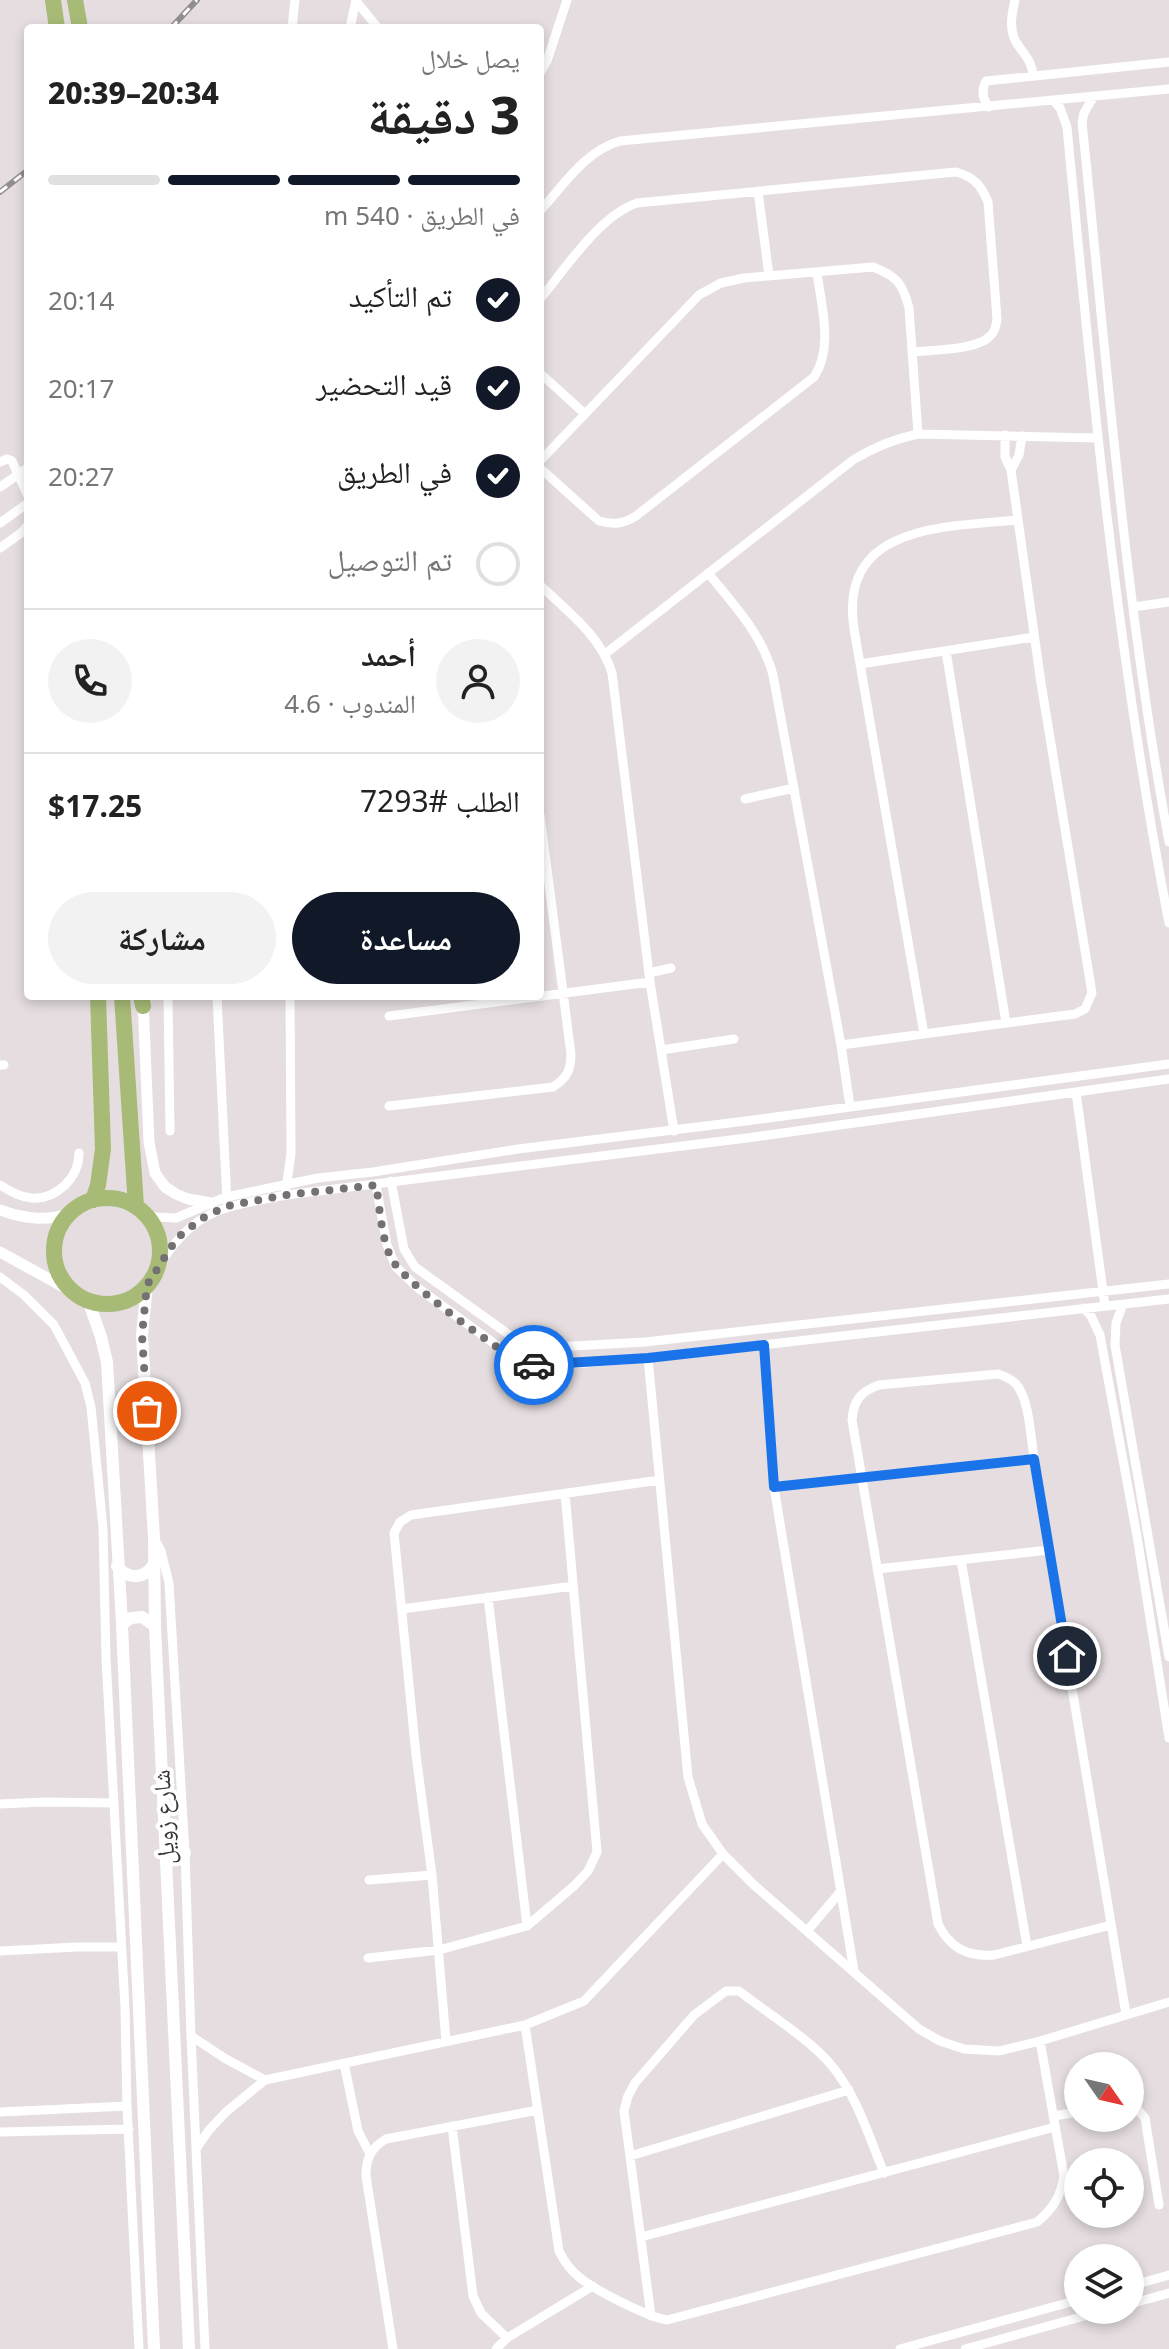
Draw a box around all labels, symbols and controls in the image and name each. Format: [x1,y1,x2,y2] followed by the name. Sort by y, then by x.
[421,40,520,76] text: يصل خلال
[48,72,219,113] text: 20:34–20:39
[367,78,520,149] text: 3 دقيقة
[324,197,520,233] text: في الطريق · 540 m
[349,275,452,316] text: تم التأكيد
[476,278,520,322] icon: check
[48,282,114,318] text: 20:14
[316,363,452,404] text: قيد التحضير
[476,366,520,410] icon: check
[48,370,114,406] text: 20:17
[337,451,452,492] text: في الطريق
[476,454,520,498] icon: check
[48,458,114,494] text: 20:27
[328,539,452,580] text: تم التوصيل
[361,634,416,675] text: أحمد
[48,639,132,723] button: phone
[436,639,520,723] button: person
[284,685,416,721] text: المندوب · 4.6
[360,780,520,821] text: الطلب #7293
[48,785,142,826] text: $17.25
[48,892,276,984] button: مشاركة
[292,892,520,984] button: مساعدة
[494,1325,574,1405] courier
[512,1343,556,1387] icon: car
[113,1377,181,1445] pin
[125,1389,169,1433] icon: bag
[1033,1622,1101,1690] pin
[1045,1634,1089,1678] icon: home
[144,1769,181,1865] street label: شارع زويل
[1064,2052,1144,2132] north arrow
[1064,2052,1144,2324] map controls
[1064,2148,1144,2228] button: locate
[1064,2244,1144,2324] button: layers

